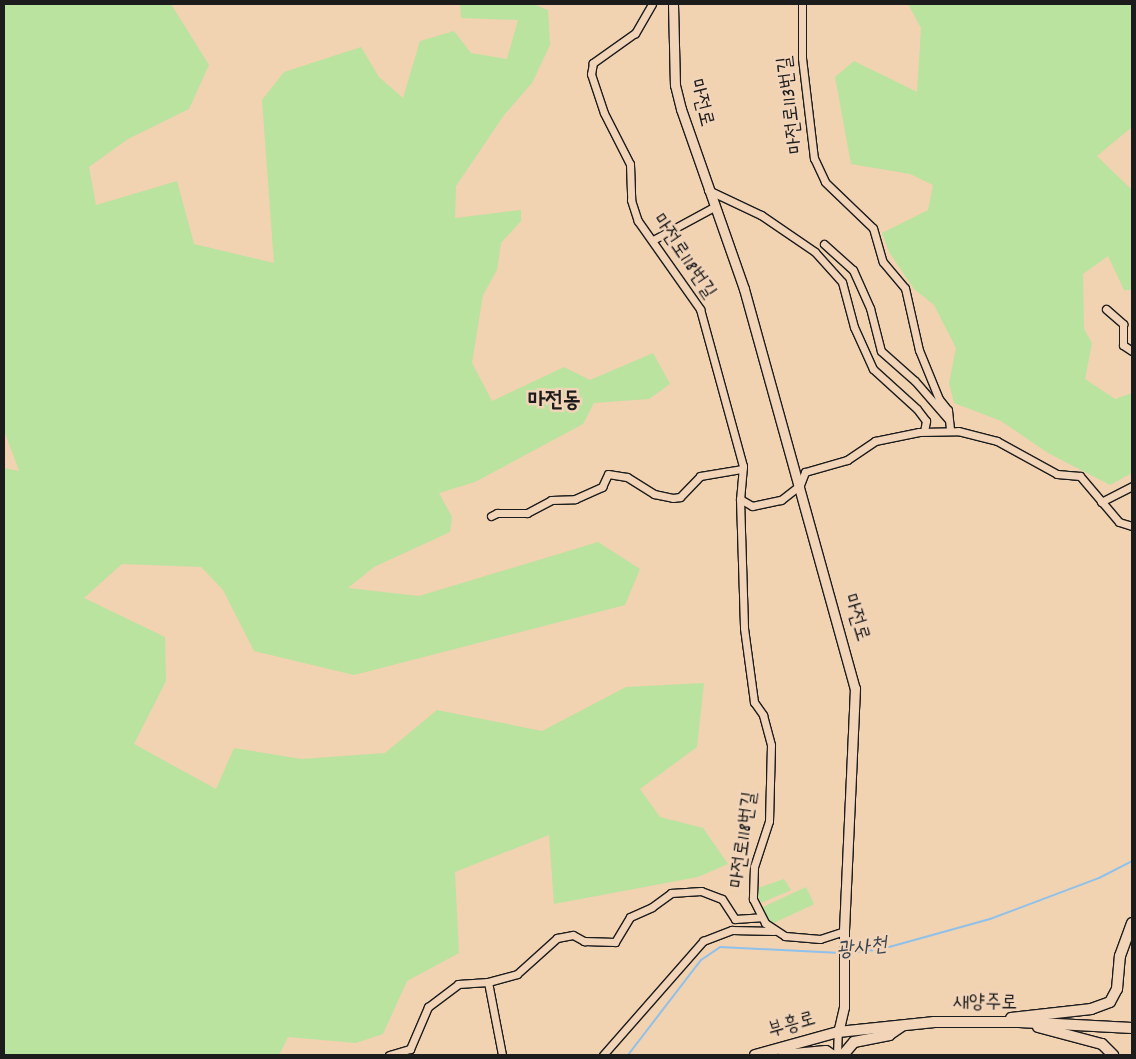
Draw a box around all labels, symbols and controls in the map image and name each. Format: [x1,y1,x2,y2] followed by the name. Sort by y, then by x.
[774,55,810,155] street label: 마전로113번길
[683,77,717,129] street label: 마전로
[646,210,720,304] street label: 마전로118번길
[527,389,581,415] district label: 마전동
[836,591,874,645] street label: 마전로
[726,790,764,890] street label: 마전로118번길
[835,933,889,965] water label: 광사천
[953,991,1017,1017] street label: 새양주로
[765,1008,819,1044] street label: 부흥로

